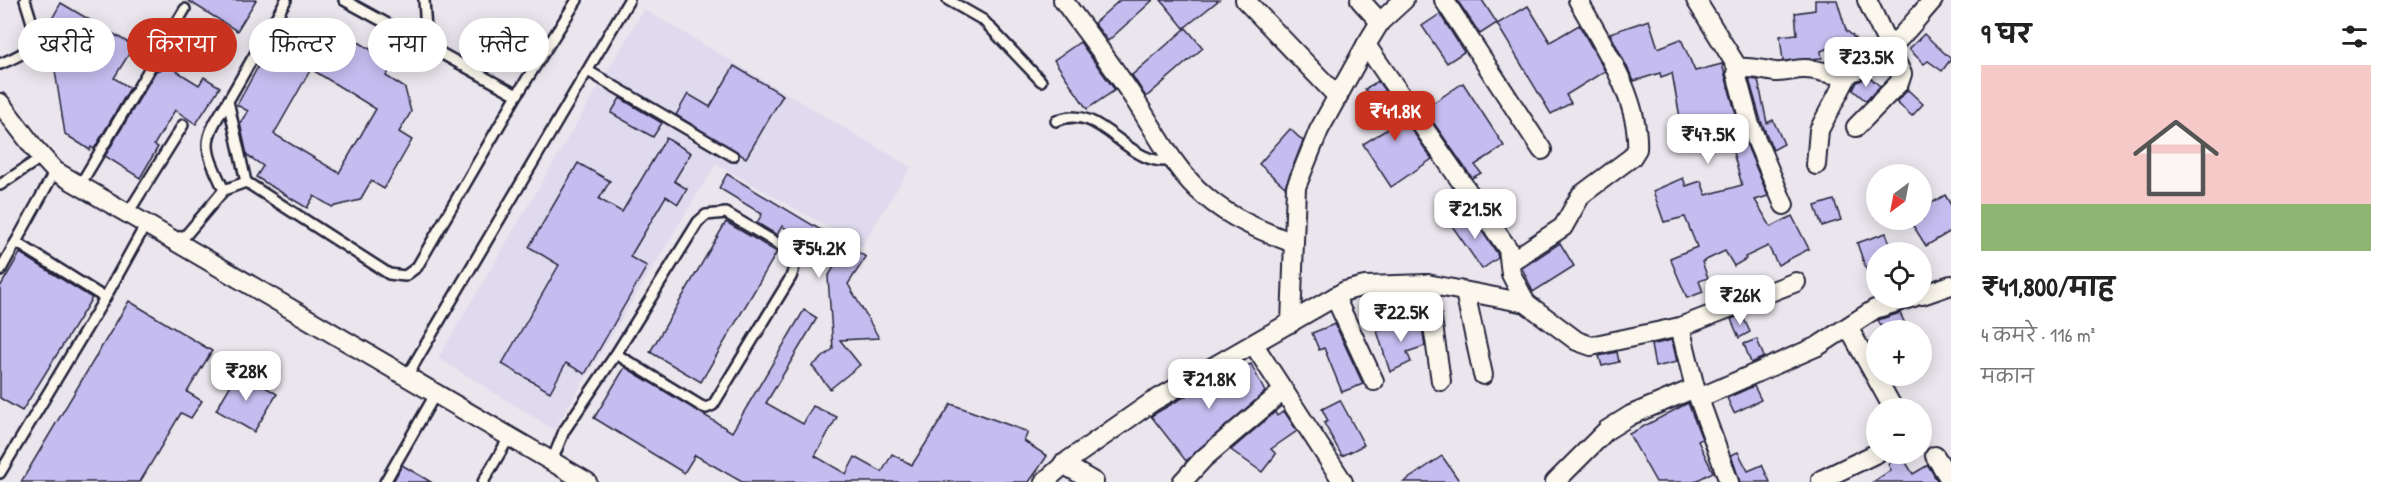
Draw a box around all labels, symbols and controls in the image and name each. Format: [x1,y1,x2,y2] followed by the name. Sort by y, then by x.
[1981,16,2031,51] text: 9 घर
[18,18,115,72] chip: खरीदें
[127,18,237,72] chip: किराया
[249,18,356,72] chip: फ़िल्टर
[368,18,447,72] chip: नया
[459,18,549,72] chip: फ़्लैट
[2338,20,2371,53] icon: filters
[1817,37,1915,88] pin: ₹23.5K
[1838,43,1894,70] text: ₹23.5K
[1346,91,1444,142] pin: ₹41.8K
[1369,97,1421,124] text: ₹41.8K
[2122,104,2230,212] icon: home
[1659,114,1757,165] pin: ₹47.5K
[1681,120,1735,147] text: ₹47.5K
[1866,164,1932,230] north arrow
[1866,164,1932,464] map controls
[1426,189,1524,240] pin: ₹21.5K
[1448,195,1502,222] text: ₹21.5K
[770,228,868,279] pin: ₹54.2K
[792,234,846,261] text: ₹54.2K
[1866,242,1932,308] button: locate
[1981,269,2115,304] text: ₹41,800/माह
[1704,275,1776,326] pin: ₹26K
[1719,281,1761,308] text: ₹26K
[1352,292,1450,343] pin: ₹22.5K
[1373,298,1429,325] text: ₹22.5K
[1866,320,1932,386] button: +
[1981,321,2095,348] text: 4 कमरे · 116 m²
[210,351,282,402] pin: ₹28K
[225,357,267,384] text: ₹28K
[1160,359,1258,410] pin: ₹21.8K
[1981,362,2034,389] text: मकान
[1182,365,1236,392] text: ₹21.8K
[1866,398,1932,464] button: −

